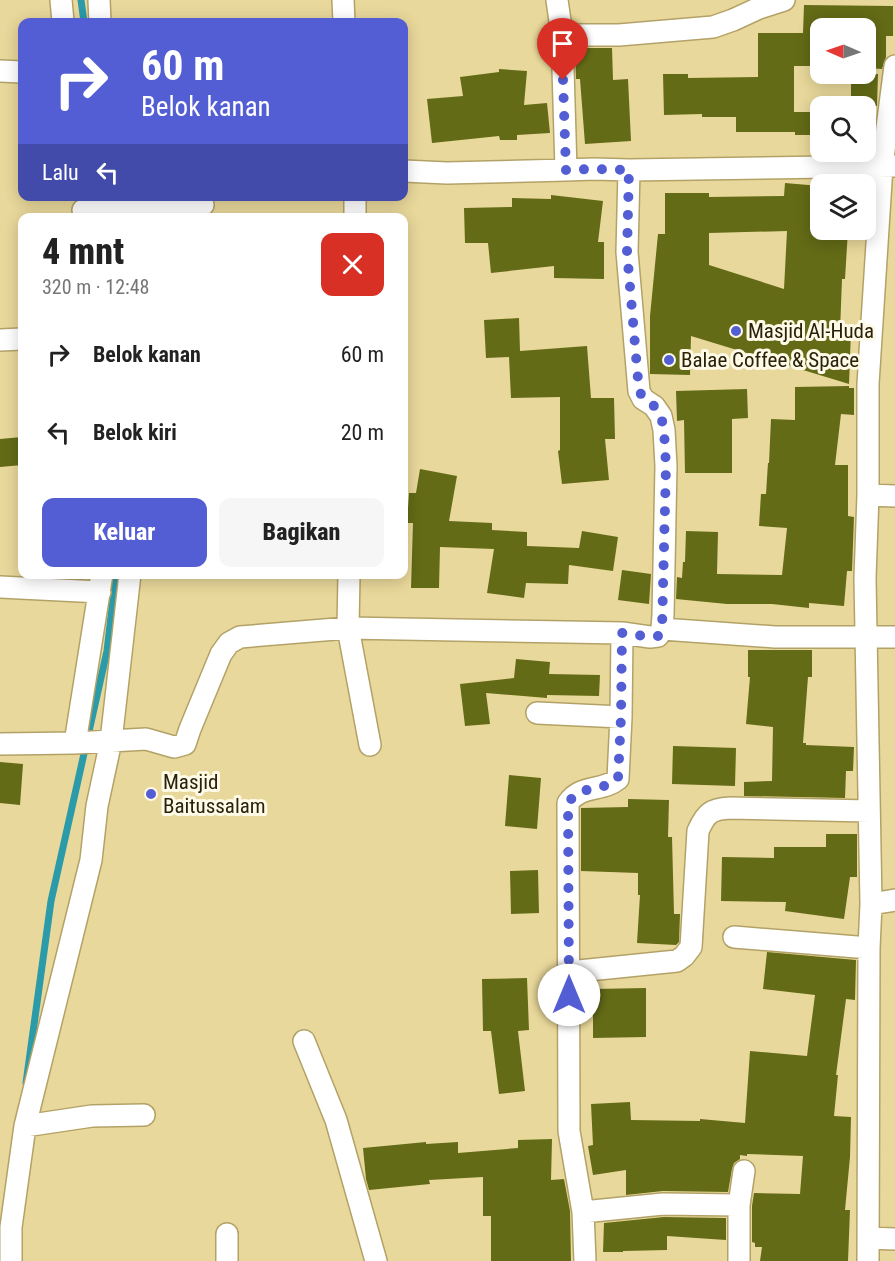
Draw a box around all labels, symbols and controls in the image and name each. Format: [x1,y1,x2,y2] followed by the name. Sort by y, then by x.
[537,18,588,80] pin
[810,18,876,84] north arrow
[810,18,876,240] map controls
[546,27,579,60] icon: arrive
[141,41,224,90] text: 60 m
[42,42,120,120] icon: right
[141,91,271,123] text: Belok kanan
[810,96,876,162] button: search
[91,156,124,189] icon: left
[42,160,79,185] text: Lalu
[810,174,876,240] button: layers
[42,231,124,273] text: 4 mnt
[321,233,384,296] button: close
[42,275,149,299] text: 320 m · 12:48
[748,319,874,343] place label: Masjid Al-Huda
[729,324,743,338] marker: Masjid Al-Huda
[42,338,75,371] icon: right
[93,342,201,367] text: Belok kanan
[341,342,384,367] text: 60 m
[681,348,859,372] place label: Balae Coffee & Space
[662,353,676,367] marker: Balae Coffee & Space
[42,416,75,449] icon: left
[93,420,177,445] text: Belok kiri
[341,420,384,445] text: 20 m
[42,498,207,567] button: Keluar
[219,498,384,567] button: Bagikan
[163,770,266,818] place label: Masjid Baitussalam
[144,787,158,801] marker: Masjid Baitussalam
[537,963,601,1027] position arrow

